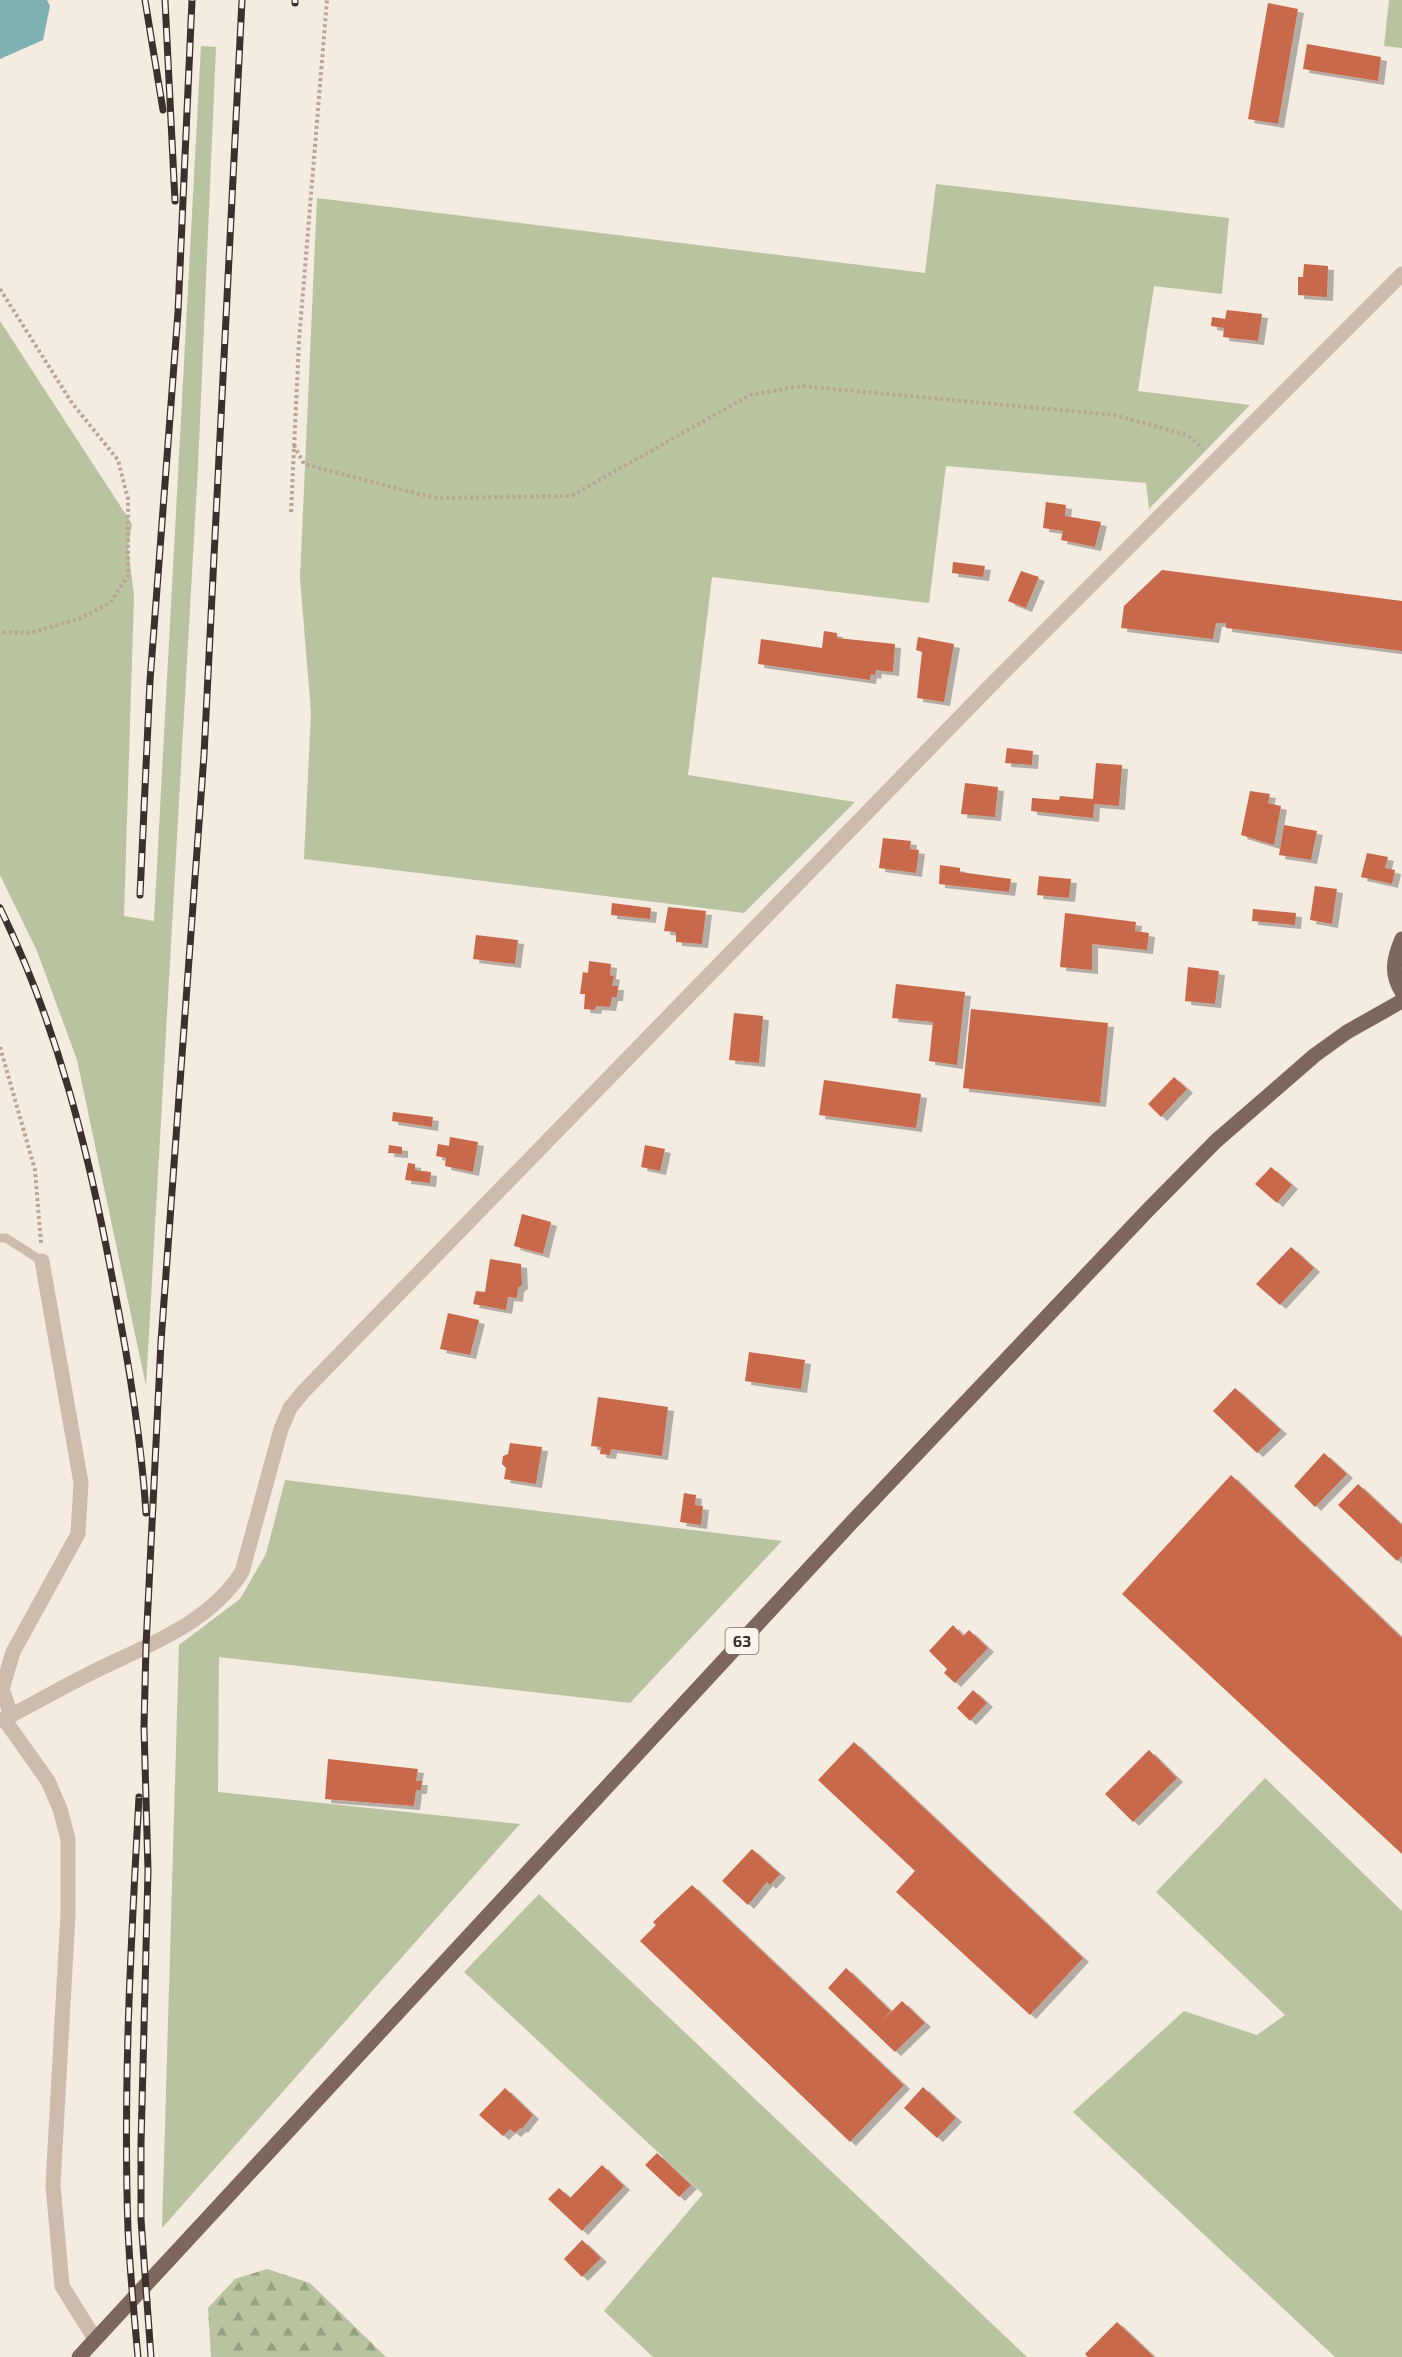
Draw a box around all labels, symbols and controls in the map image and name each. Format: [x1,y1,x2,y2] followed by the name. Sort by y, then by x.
[726,1628,758,1654] road number: 63

